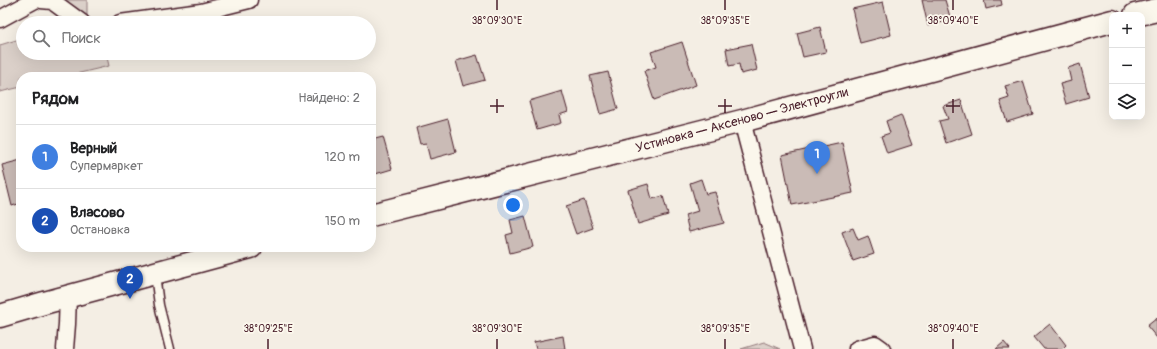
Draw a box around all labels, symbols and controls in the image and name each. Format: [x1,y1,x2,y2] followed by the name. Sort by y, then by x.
[1109,12,1145,120] map controls
[1109,12,1145,48] button: +
[472,15,522,27] text: 38°09'30"E
[700,15,750,27] text: 38°09'35"E
[928,15,978,27] text: 38°09'40"E
[16,16,376,60] search box
[30,27,52,49] icon: search
[62,29,101,48] text: Поиск
[1109,48,1145,84] button: −
[634,84,850,156] street label: Устиновка — Аксеново — Электроугли
[1109,84,1145,120] button: layers
[32,88,79,109] text: Рядом
[298,90,360,106] text: Найдено: 2
[70,139,117,158] text: Верный
[804,141,830,174] pin: 1
[42,149,48,165] text: 1
[324,149,360,165] text: 120 m
[70,158,143,174] text: Супермаркет
[503,195,523,215] your location
[70,203,124,222] text: Власово
[41,213,49,229] text: 2
[325,213,360,229] text: 150 m
[70,222,130,238] text: Остановка
[117,266,143,299] pin: 2
[243,323,293,335] text: 38°09'25"E
[472,323,522,335] text: 38°09'30"E
[700,323,750,335] text: 38°09'35"E
[928,323,978,335] text: 38°09'40"E

